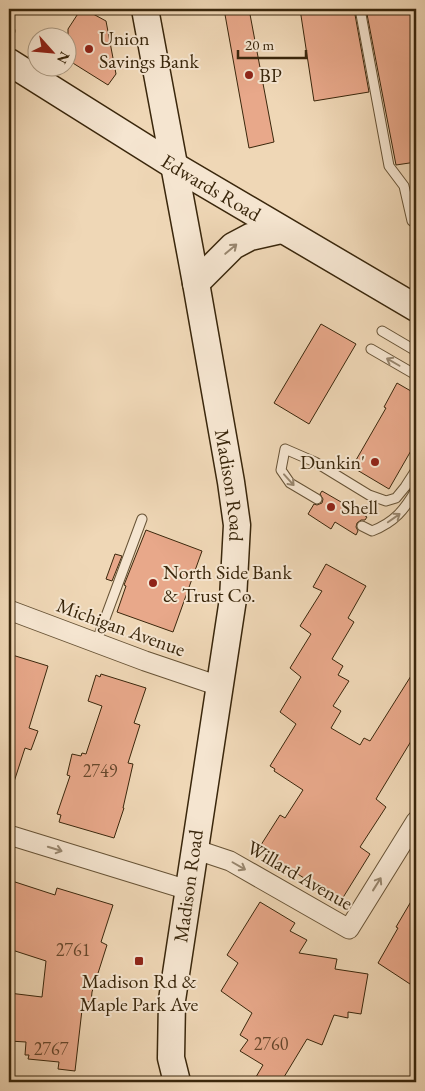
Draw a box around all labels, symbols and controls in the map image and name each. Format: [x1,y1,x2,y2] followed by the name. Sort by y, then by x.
[99,25,200,74] place label: Union Savings Bank
[28,28,78,78] north arrow
[238,28,305,60] scale bar
[245,35,274,54] text: 20 m
[83,43,95,55] marker: Union Savings Bank
[53,49,74,68] text: N
[259,62,282,88] place label: BP
[243,69,255,81] marker: BP
[156,148,267,227] street label: Edwards Road
[224,243,237,254] one-way arrow
[387,357,401,367] one-way arrow
[209,427,250,543] street label: Madison Road
[300,449,365,475] place label: Dunkin'
[369,456,381,468] marker: Dunkin'
[283,473,295,486] one-way arrow
[341,494,378,520] place label: Shell
[325,501,337,513] marker: Shell
[387,513,400,524] one-way arrow
[163,559,292,608] place label: North Side Bank & Trust Co.
[147,577,159,589] marker: North Side Bank & Trust Co.
[53,592,189,662] street label: Michigan Avenue
[83,759,118,782] house number: 2749
[167,827,209,944] street label: Madison Road
[242,834,358,916] street label: Willard Avenue
[47,845,63,854] one-way arrow
[232,862,246,872] one-way arrow
[372,877,382,891] one-way arrow
[56,938,90,961] house number: 2761
[133,955,145,967] marker: Madison Rd & Maple Park Ave
[80,968,199,1017] place label: Madison Rd & Maple Park Ave
[254,1032,289,1055] house number: 2760
[34,1037,69,1060] house number: 2767

